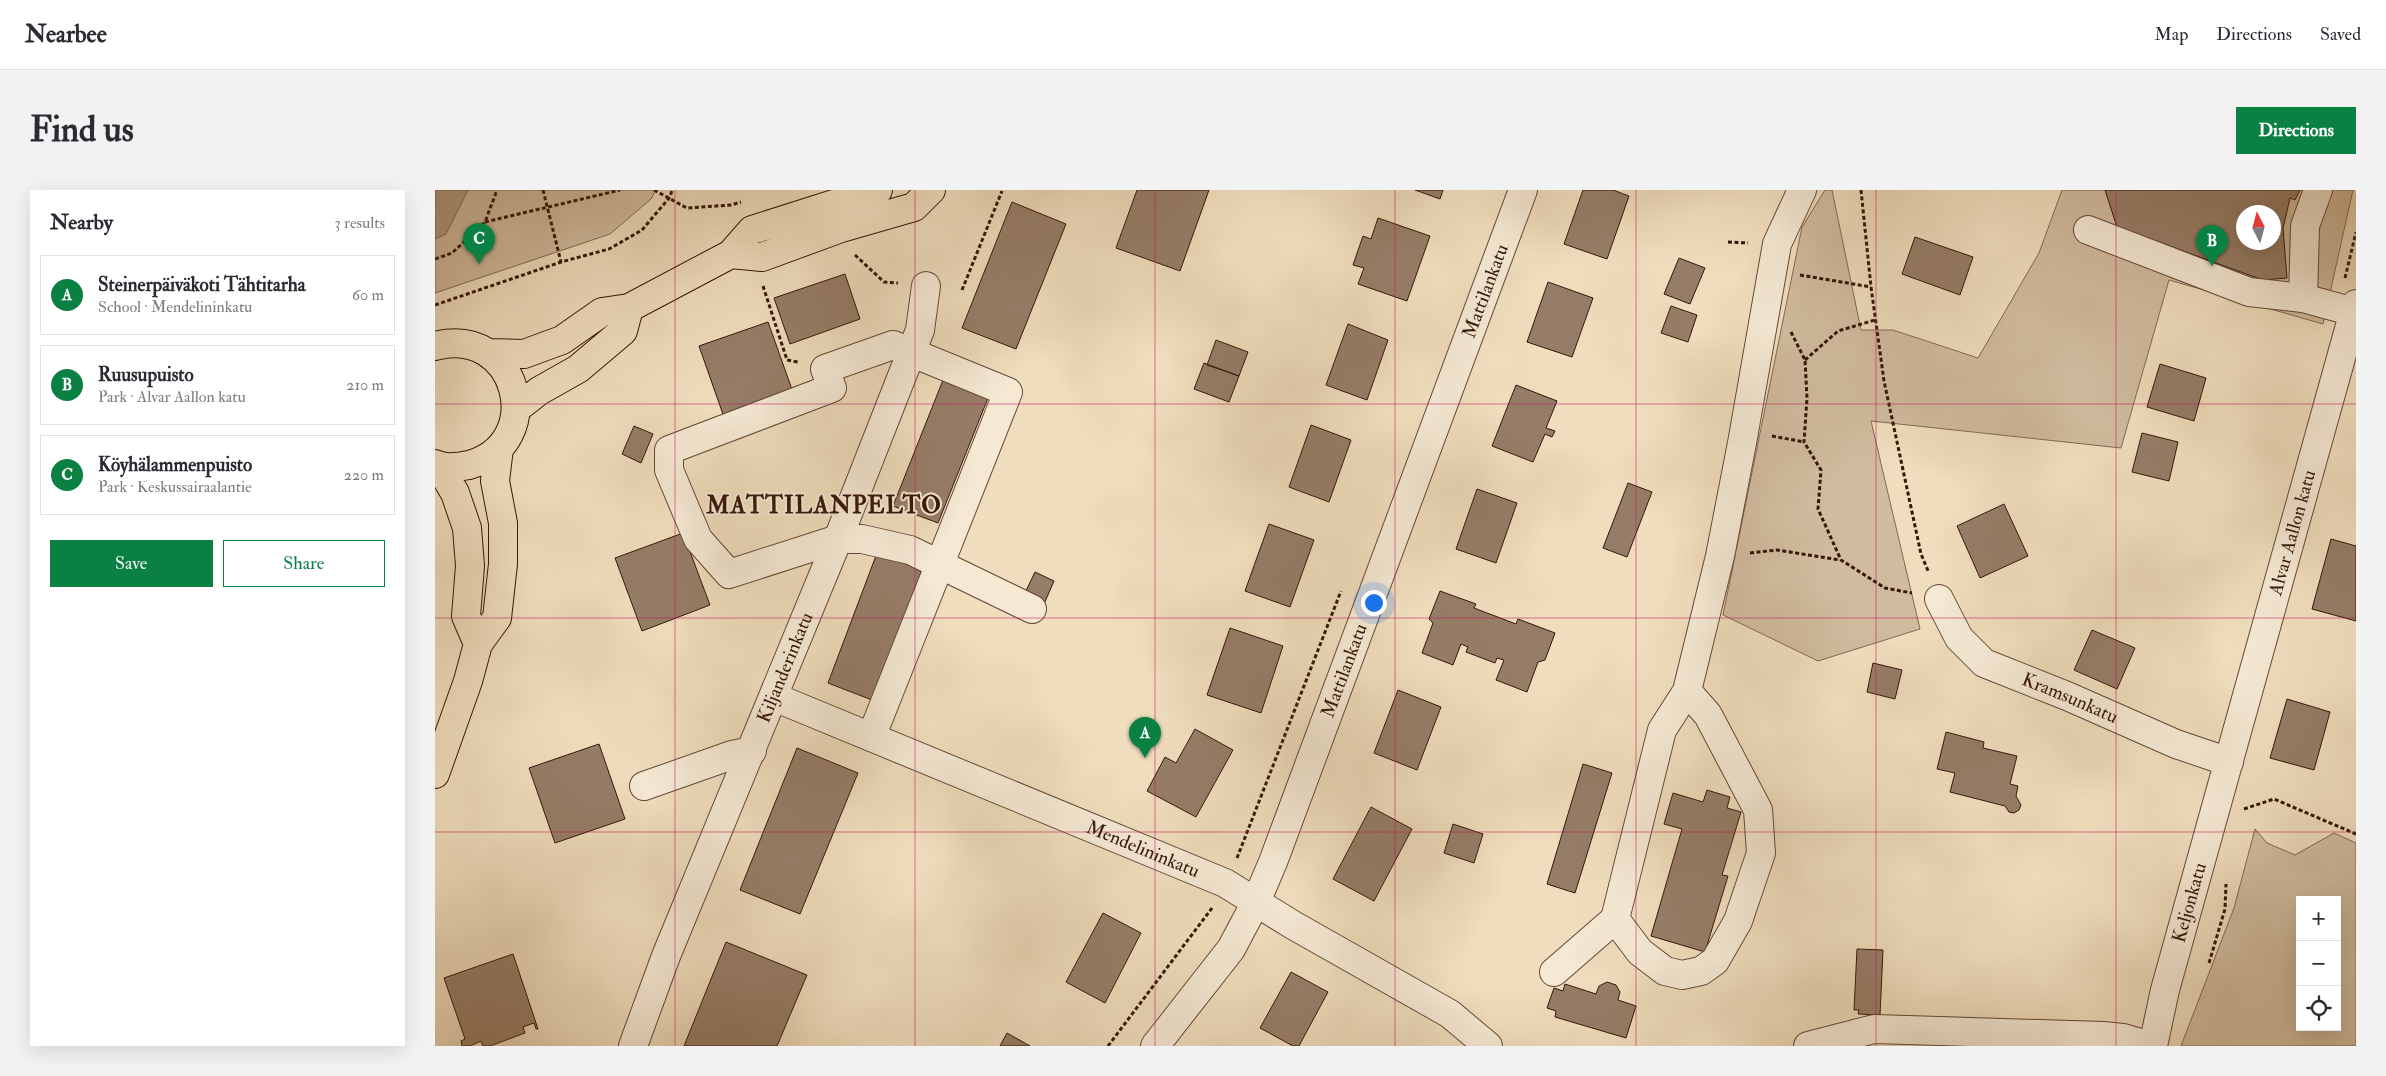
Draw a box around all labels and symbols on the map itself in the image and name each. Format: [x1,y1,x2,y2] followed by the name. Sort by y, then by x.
[2236,205,2281,250] north arrow
[463,223,495,264] pin: C
[2196,225,2228,266] pin: B
[1457,241,1514,342] street label: Mattilankatu
[2263,467,2321,599] street label: Alvar Aallon katu
[705,490,942,521] district label: MATTILANPELTO
[1361,590,1387,616] your location
[752,609,819,726] street label: Kiljanderinkatu
[1316,620,1373,721] street label: Mattilankatu
[2018,667,2122,729] street label: Kramsunkatu
[1129,717,1161,758] pin: A
[1083,815,1203,883] street label: Mendelininkatu
[2167,860,2212,945] street label: Keljonkatu

